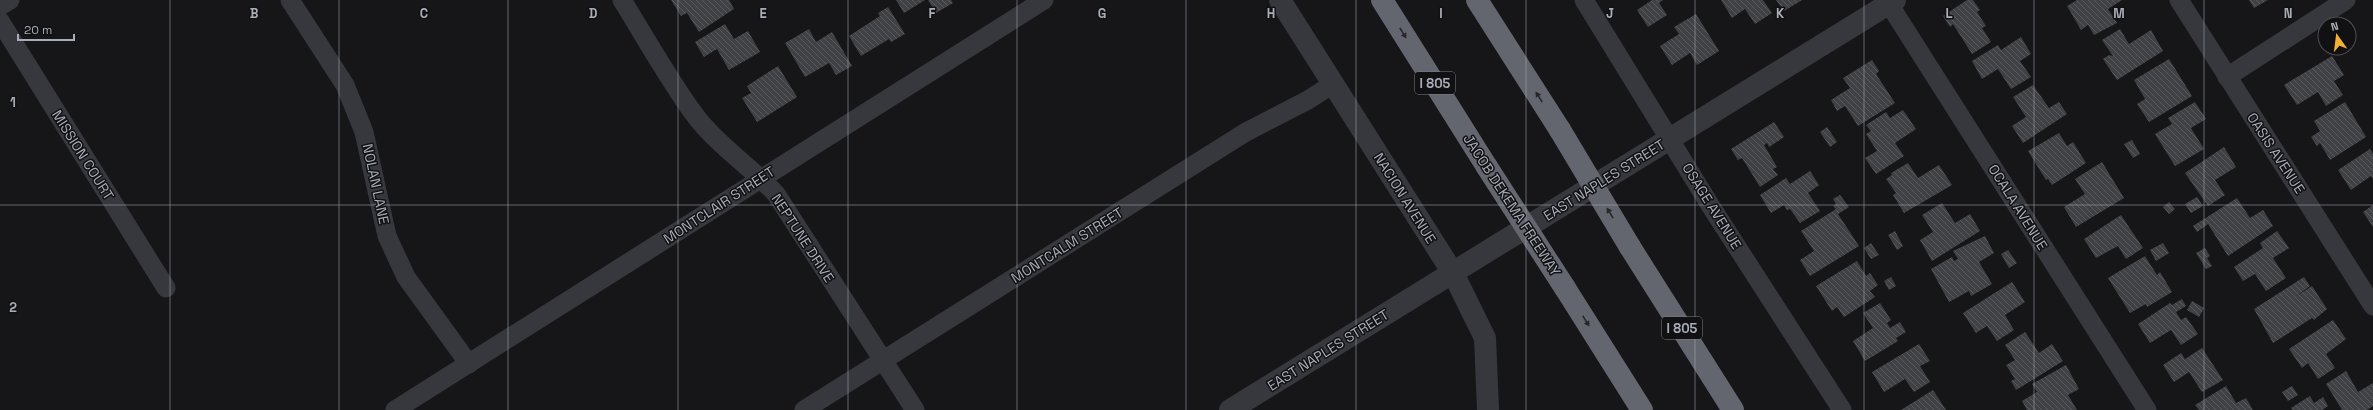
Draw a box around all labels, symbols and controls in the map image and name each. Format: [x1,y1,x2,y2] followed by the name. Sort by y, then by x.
[250,5,259,22] text: B
[420,5,428,22] text: C
[589,5,598,22] text: D
[759,5,767,22] text: E
[929,5,936,22] text: F
[1098,5,1106,22] text: G
[1267,5,1275,22] text: H
[1439,5,1443,22] text: I
[1606,5,1614,22] text: J
[1776,5,1785,22] text: K
[1945,5,1953,22] text: L
[2113,5,2125,22] text: M
[2284,5,2292,22] text: N
[18,16,74,42] scale bar
[2317,16,2357,56] north arrow
[2329,19,2340,34] text: N
[24,22,52,38] text: 20 m
[1399,27,1406,39] one-way arrow
[1415,72,1455,94] road number: I 805
[1535,91,1542,103] one-way arrow
[10,94,16,111] text: 1
[48,107,118,203] street label: MISSION COURT
[2243,109,2309,197] street label: OASIS AVENUE
[1459,131,1565,280] street label: JACOB DEKEMA FREEWAY
[1540,135,1668,225] street label: EAST NAPLES STREET
[359,142,393,226] street label: NOLAN LANE
[1370,149,1440,247] street label: NACION AVENUE
[1678,160,1746,253] street label: OSAGE AVENUE
[1984,161,2052,253] street label: OCALA AVENUE
[660,162,778,248] street label: MONTCLAIR STREET
[768,190,838,286] street label: NEPTUNE DRIVE
[1008,203,1126,287] street label: MONTCALM STREET
[1607,207,1614,219] one-way arrow
[9,299,17,316] text: 2
[1264,305,1392,395] street label: EAST NAPLES STREET
[1583,315,1590,327] one-way arrow
[1662,317,1702,339] road number: I 805

